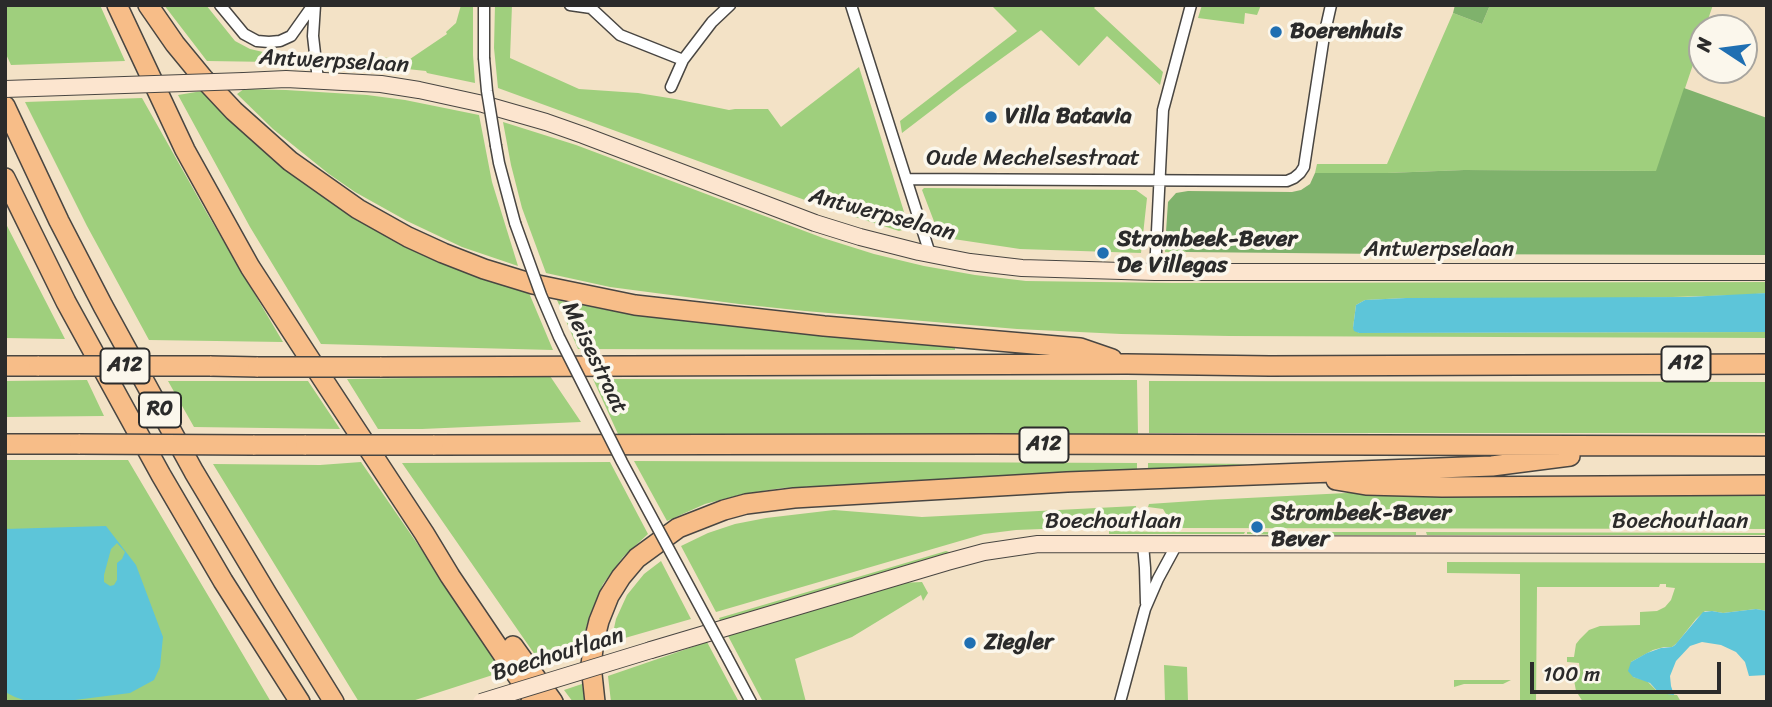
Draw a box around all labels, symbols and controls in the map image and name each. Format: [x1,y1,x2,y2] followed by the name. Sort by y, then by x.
[1688,14,1758,84] north arrow
[1290,18,1402,46] place label: Boerenhuis
[1268,24,1284,40] marker: Boerenhuis
[1686,34,1722,55] text: N
[258,44,410,80] street label: Antwerpselaan
[1005,103,1132,131] place label: Villa Batavia
[983,109,999,125] marker: Villa Batavia
[926,145,1140,173] street label: Oude Mechelsestraat
[806,182,958,248] street label: Antwerpselaan
[1117,226,1297,280] place label: Strombeek-Bever De Villegas
[1364,236,1514,264] street label: Antwerpselaan
[1095,245,1111,261] marker: Strombeek-Bever De Villegas
[555,298,633,418] street label: Meisestraat
[1662,346,1710,382] road number: A12
[100,348,150,384] road number: A12
[139,392,181,428] road number: R0
[1020,428,1068,462] road number: A12
[1271,500,1451,554] place label: Strombeek-Bever Bever
[1045,508,1181,536] street label: Boechoutlaan
[1612,508,1748,536] street label: Boechoutlaan
[1249,519,1265,535] marker: Strombeek-Bever Bever
[489,622,627,688] street label: Boechoutlaan
[984,629,1053,657] place label: Ziegler
[962,635,978,651] marker: Ziegler
[1534,648,1725,692] scale bar
[1543,655,1600,693] text: 100 m

